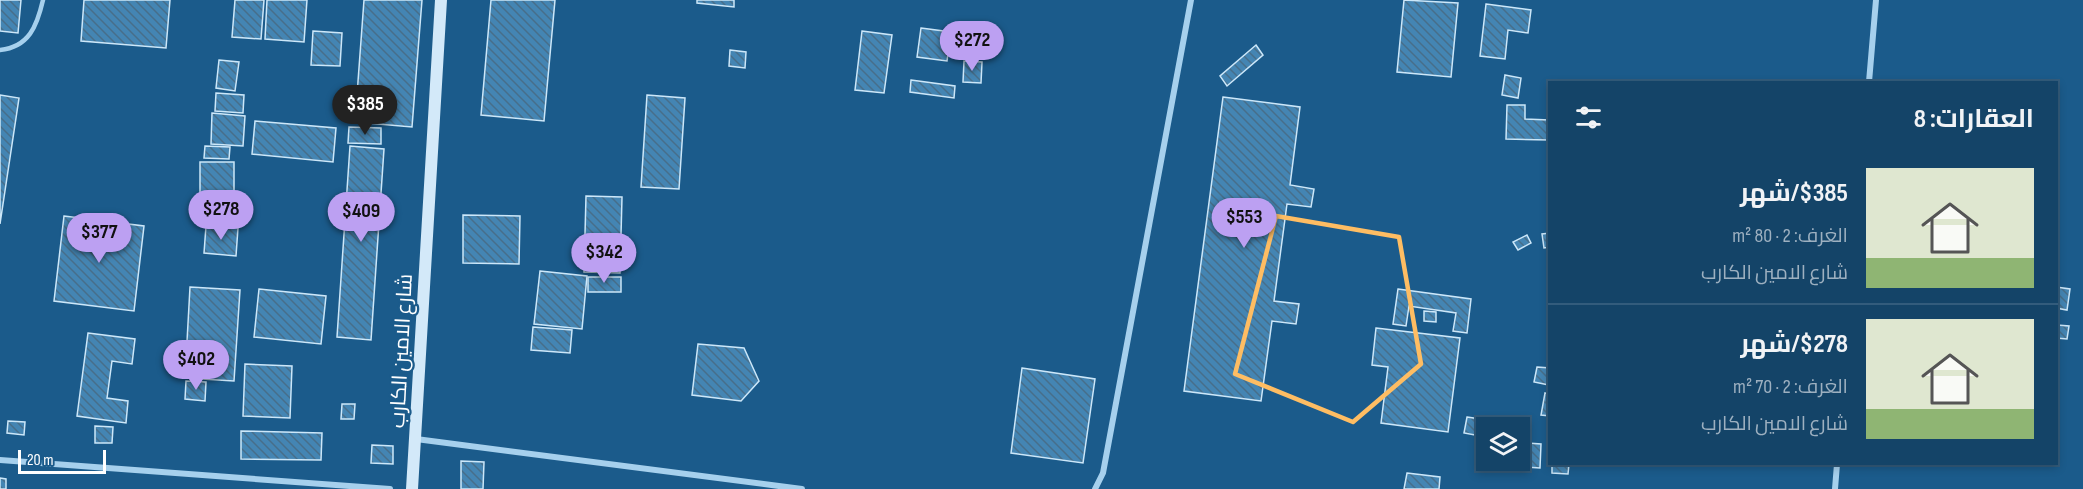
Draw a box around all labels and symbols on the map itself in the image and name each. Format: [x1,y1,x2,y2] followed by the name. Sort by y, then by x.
[936,21,1008,72] pin: $272
[329,85,401,136] pin: $385
[185,190,257,241] pin: $278
[325,192,397,243] pin: $409
[1208,198,1280,249] pin: $553
[63,213,135,264] pin: $377
[568,233,640,284] pin: $342
[385,273,419,429] street label: شارع الامين الكارب
[160,340,232,391] pin: $402
[18,447,106,474] scale bar

